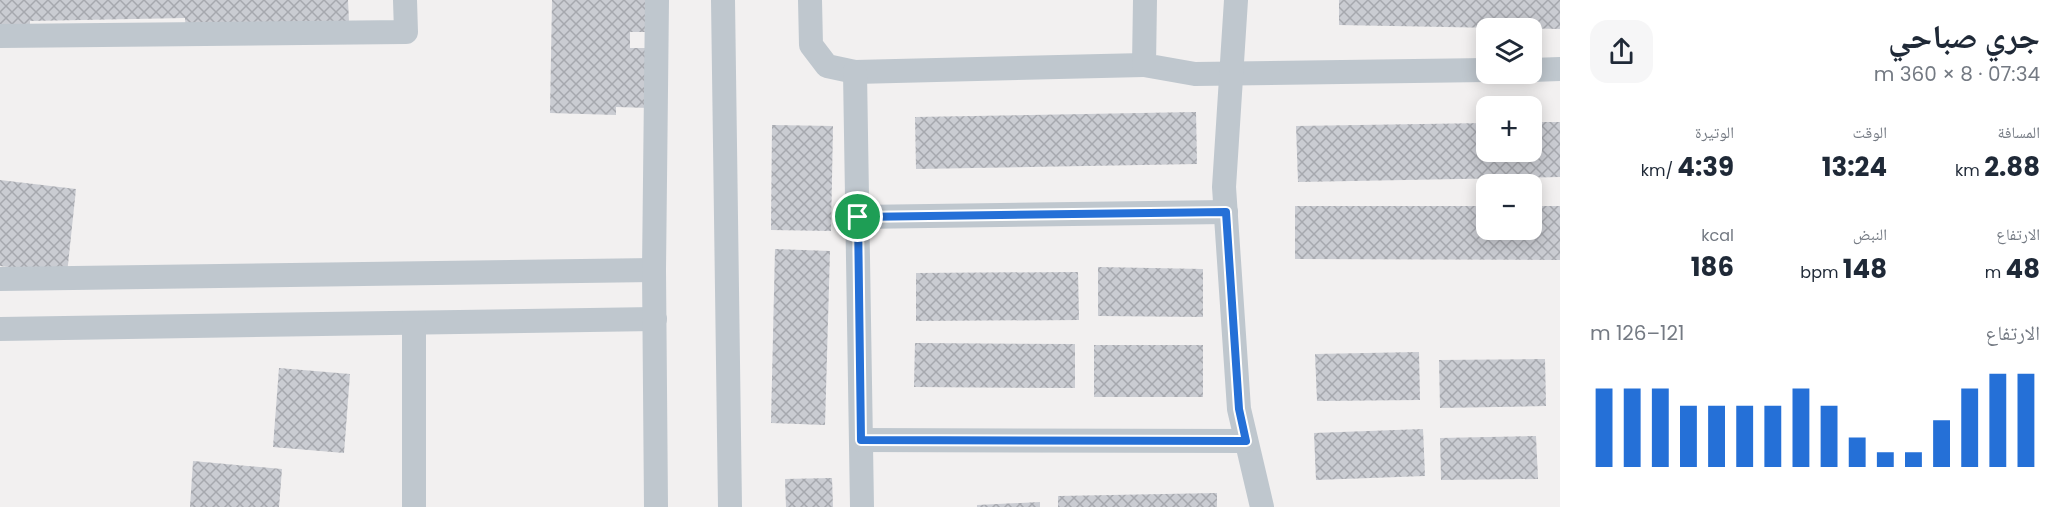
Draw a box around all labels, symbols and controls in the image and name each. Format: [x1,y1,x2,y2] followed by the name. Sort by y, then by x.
[1888,13,2040,60] text: جري صباحي
[1476,18,1542,240] map controls
[1476,18,1542,84] button: layers
[1590,20,1653,83] button: share
[1874,60,2040,88] text: 07:34 · 8 × 360 m
[1476,96,1542,162] button: +
[1695,121,1734,144] text: الوتيرة
[1853,121,1887,144] text: الوقت
[1998,121,2040,144] text: المسافة
[1677,149,1734,185] text: 4:39
[1822,149,1887,185] text: 13:24
[1984,149,2040,185] text: 2.88
[1641,159,1677,182] text: /km
[1955,159,1984,182] text: km
[1476,174,1542,240] button: −
[832,191,883,242] pin
[841,200,874,233] icon: arrive
[1853,223,1887,246] text: النبض
[1996,223,2040,246] text: الارتفاع
[1701,224,1734,247] text: kcal
[1691,249,1734,285] text: 186
[1843,251,1887,287] text: 148
[2006,251,2040,287] text: 48
[1800,261,1843,284] text: bpm
[1985,261,2006,284] text: m
[1590,319,1684,347] text: 121–126 m
[1985,319,2040,347] text: الارتفاع

